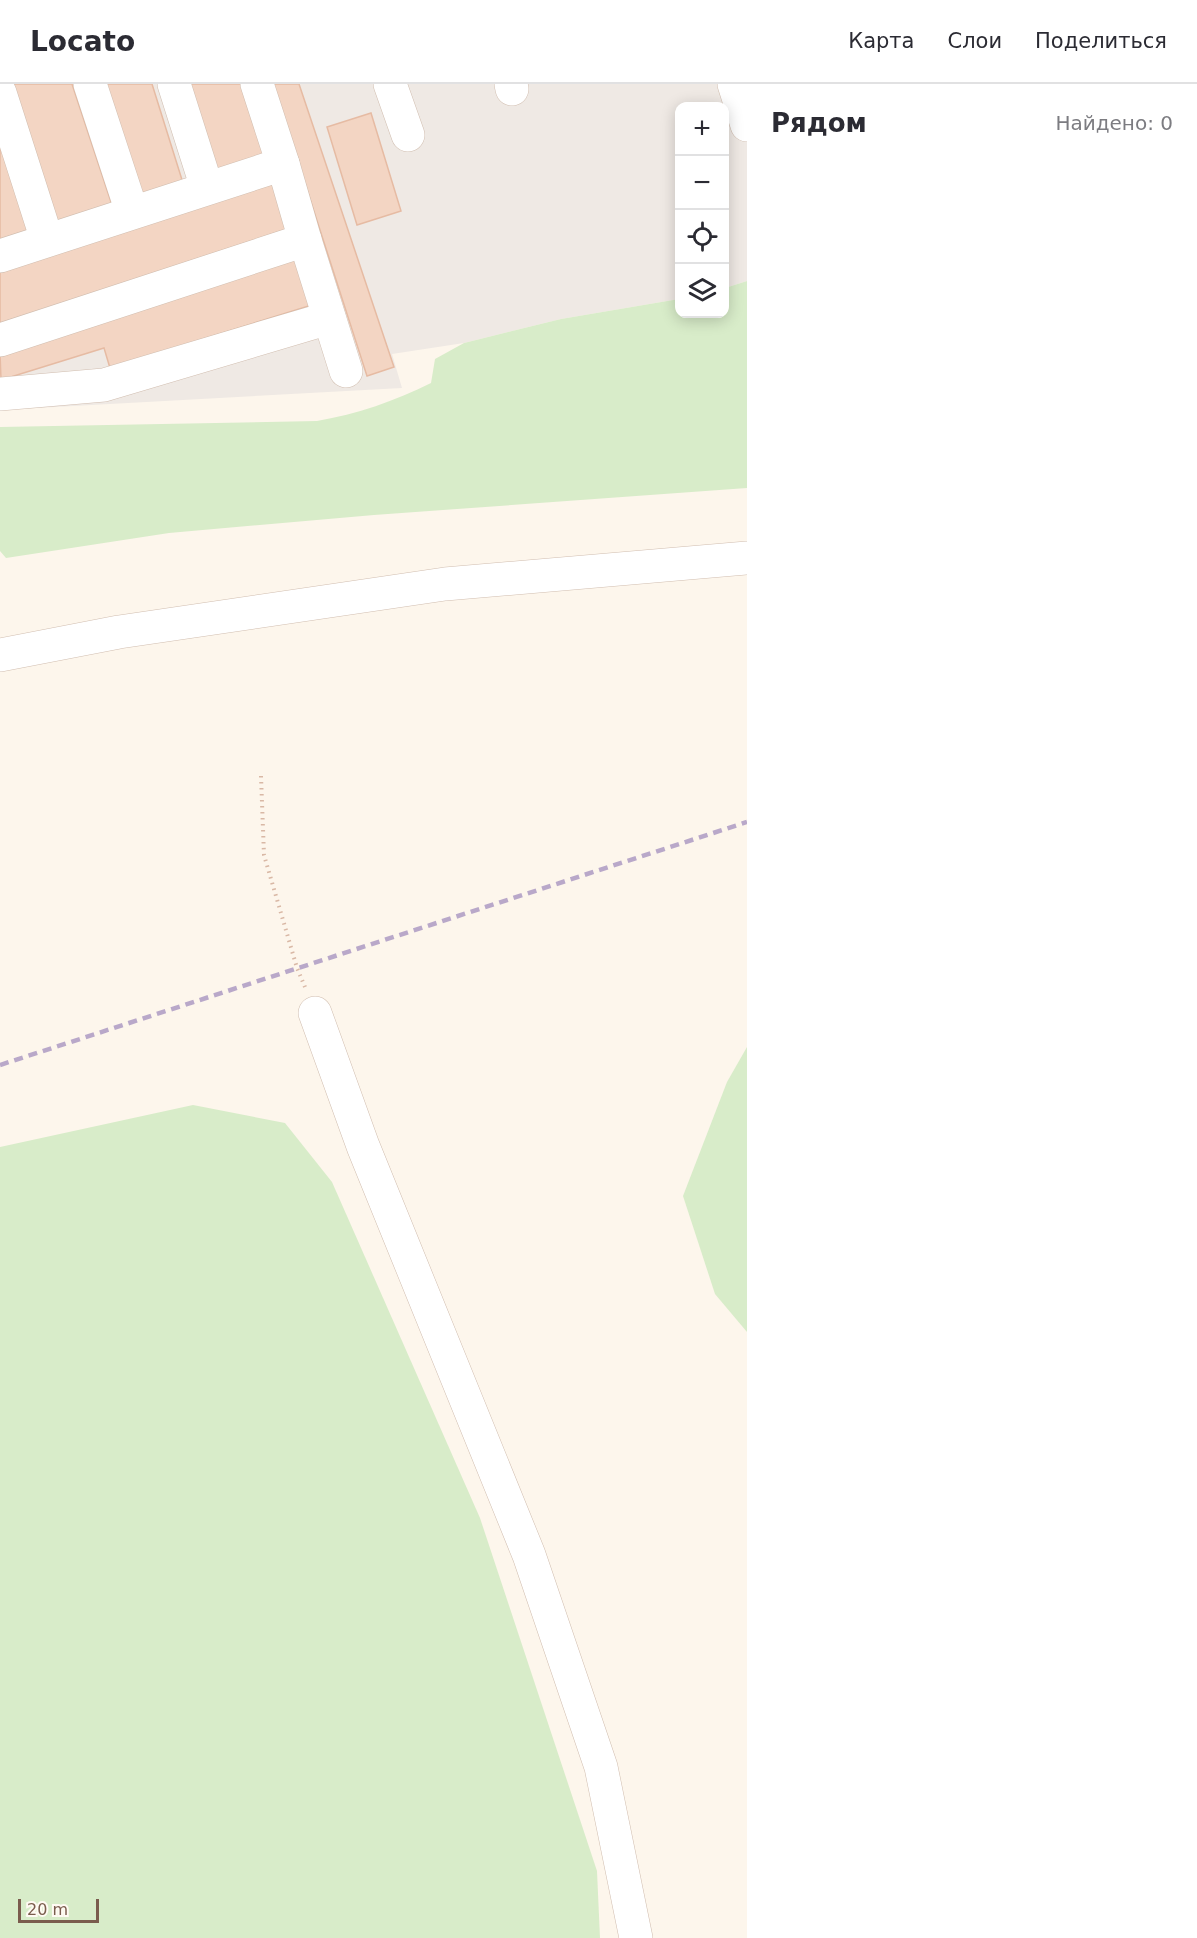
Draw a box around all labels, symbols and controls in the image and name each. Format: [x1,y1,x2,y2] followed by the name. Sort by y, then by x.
[30,25,135,58] text: Locato
[848,29,914,53] text: Карта
[947,29,1002,53] text: Слои
[1035,29,1167,53] text: Поделиться
[675,102,729,318] map controls
[675,102,729,156] button: +
[771,108,867,138] text: Рядом
[1055,111,1173,135] text: Найдено: 0
[675,156,729,210] button: −
[675,210,729,264] button: locate
[675,264,729,318] button: layers
[18,1896,99,1924] scale bar
[27,1900,68,1919] text: 20 m

